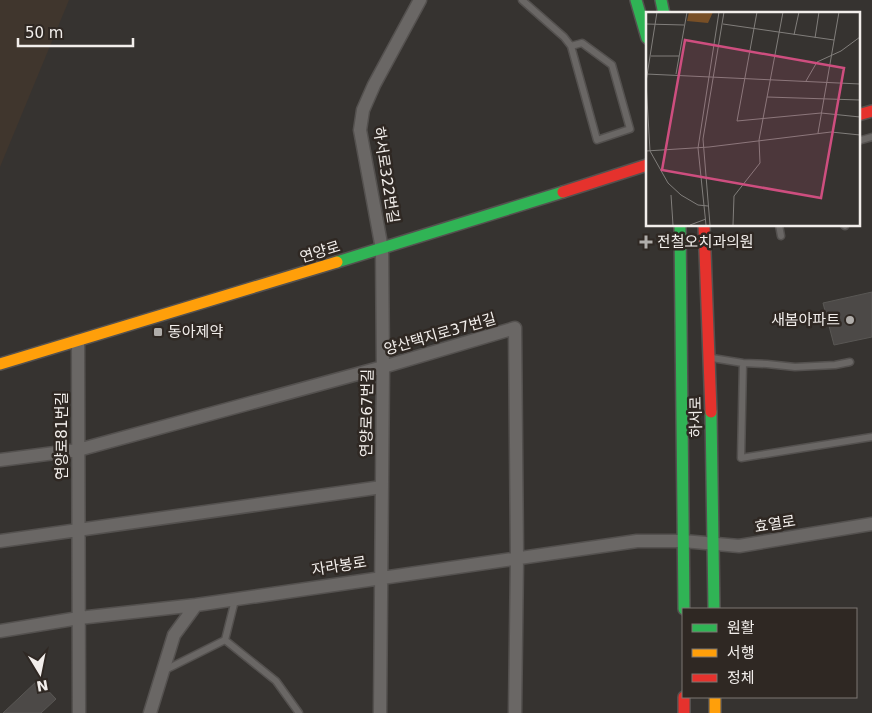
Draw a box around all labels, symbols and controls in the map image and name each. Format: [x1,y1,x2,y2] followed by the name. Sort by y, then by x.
[646,12,860,226] inset map
[18,15,132,47] scale bar
[25,24,63,42] text: 50 m
[369,125,403,225] street label: 하서로322번길
[657,233,754,251] place label: 전철오치과의원
[639,235,653,249] marker: 전철오치과의원
[298,237,342,267] street label: 연양로
[382,309,498,359] street label: 양산택지로37번길
[771,311,840,329] place label: 새봄아파트
[844,314,856,326] marker: 새봄아파트
[168,323,223,341] place label: 동아제약
[152,326,164,338] marker: 동아제약
[357,369,377,457] street label: 연양로67번길
[53,392,71,480] street label: 연양로81번길
[687,396,705,438] street label: 하서로
[753,512,797,536] street label: 효열로
[310,553,368,579] street label: 자라봉로
[682,608,857,698] legend
[727,619,755,637] text: 원활
[727,644,755,662] text: 서행
[15,648,65,698] north arrow
[727,669,755,687] text: 정체
[35,677,49,695] text: N

